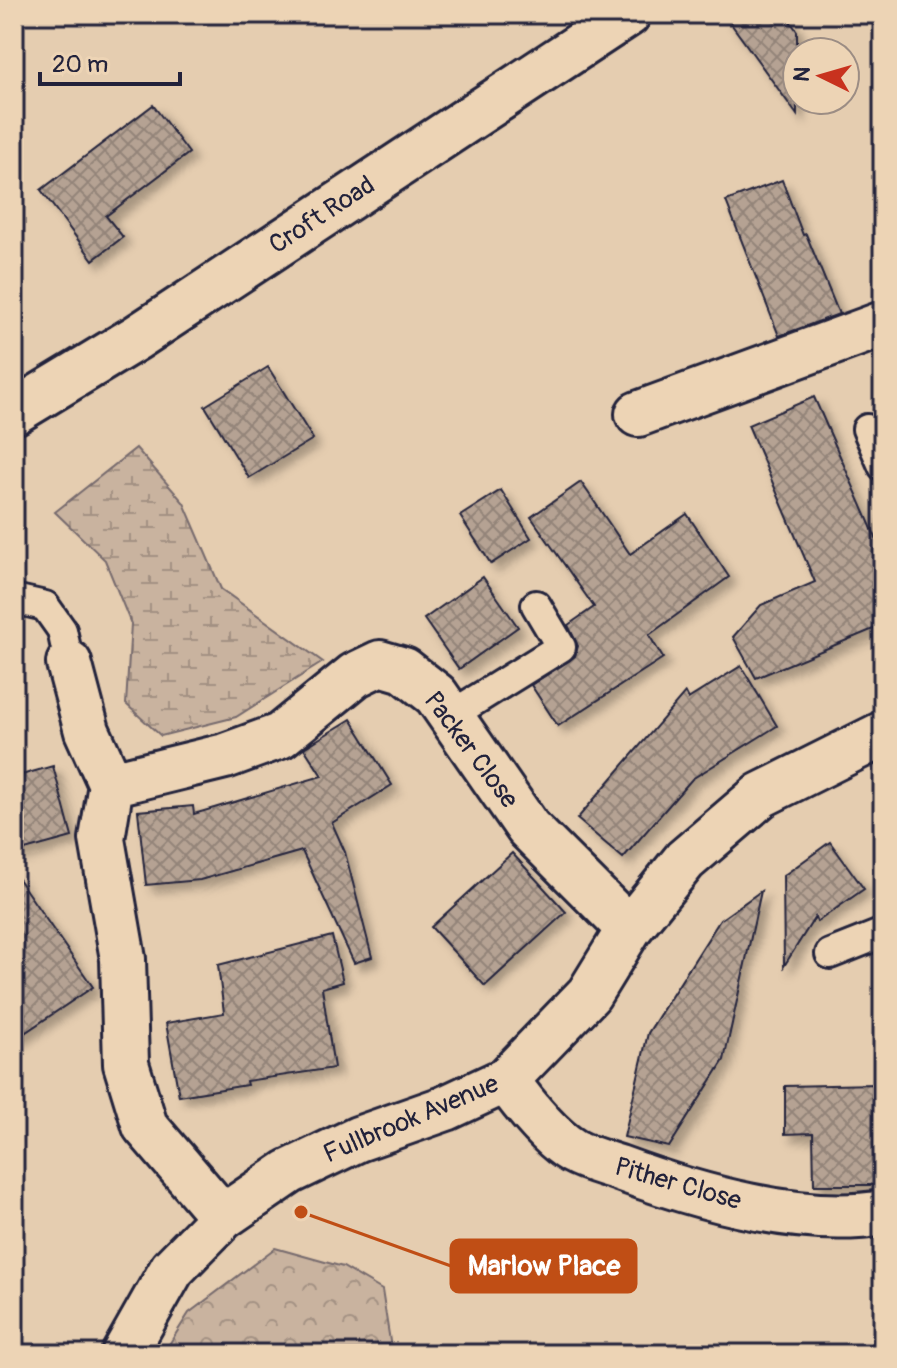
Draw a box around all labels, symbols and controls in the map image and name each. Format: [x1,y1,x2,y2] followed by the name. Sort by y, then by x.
[40,36,180,86] scale bar
[781,36,861,116] north arrow
[52,50,108,79] text: 20 m
[787,66,817,83] text: N
[263,169,381,261] street label: Croft Road
[417,685,525,815] street label: Packer Close
[319,1068,503,1170] street label: Fullbrook Avenue
[611,1151,745,1217] street label: Pither Close
[451,1240,636,1292] callout: Marlow Place
[468,1249,622,1284] text: Marlow Place

